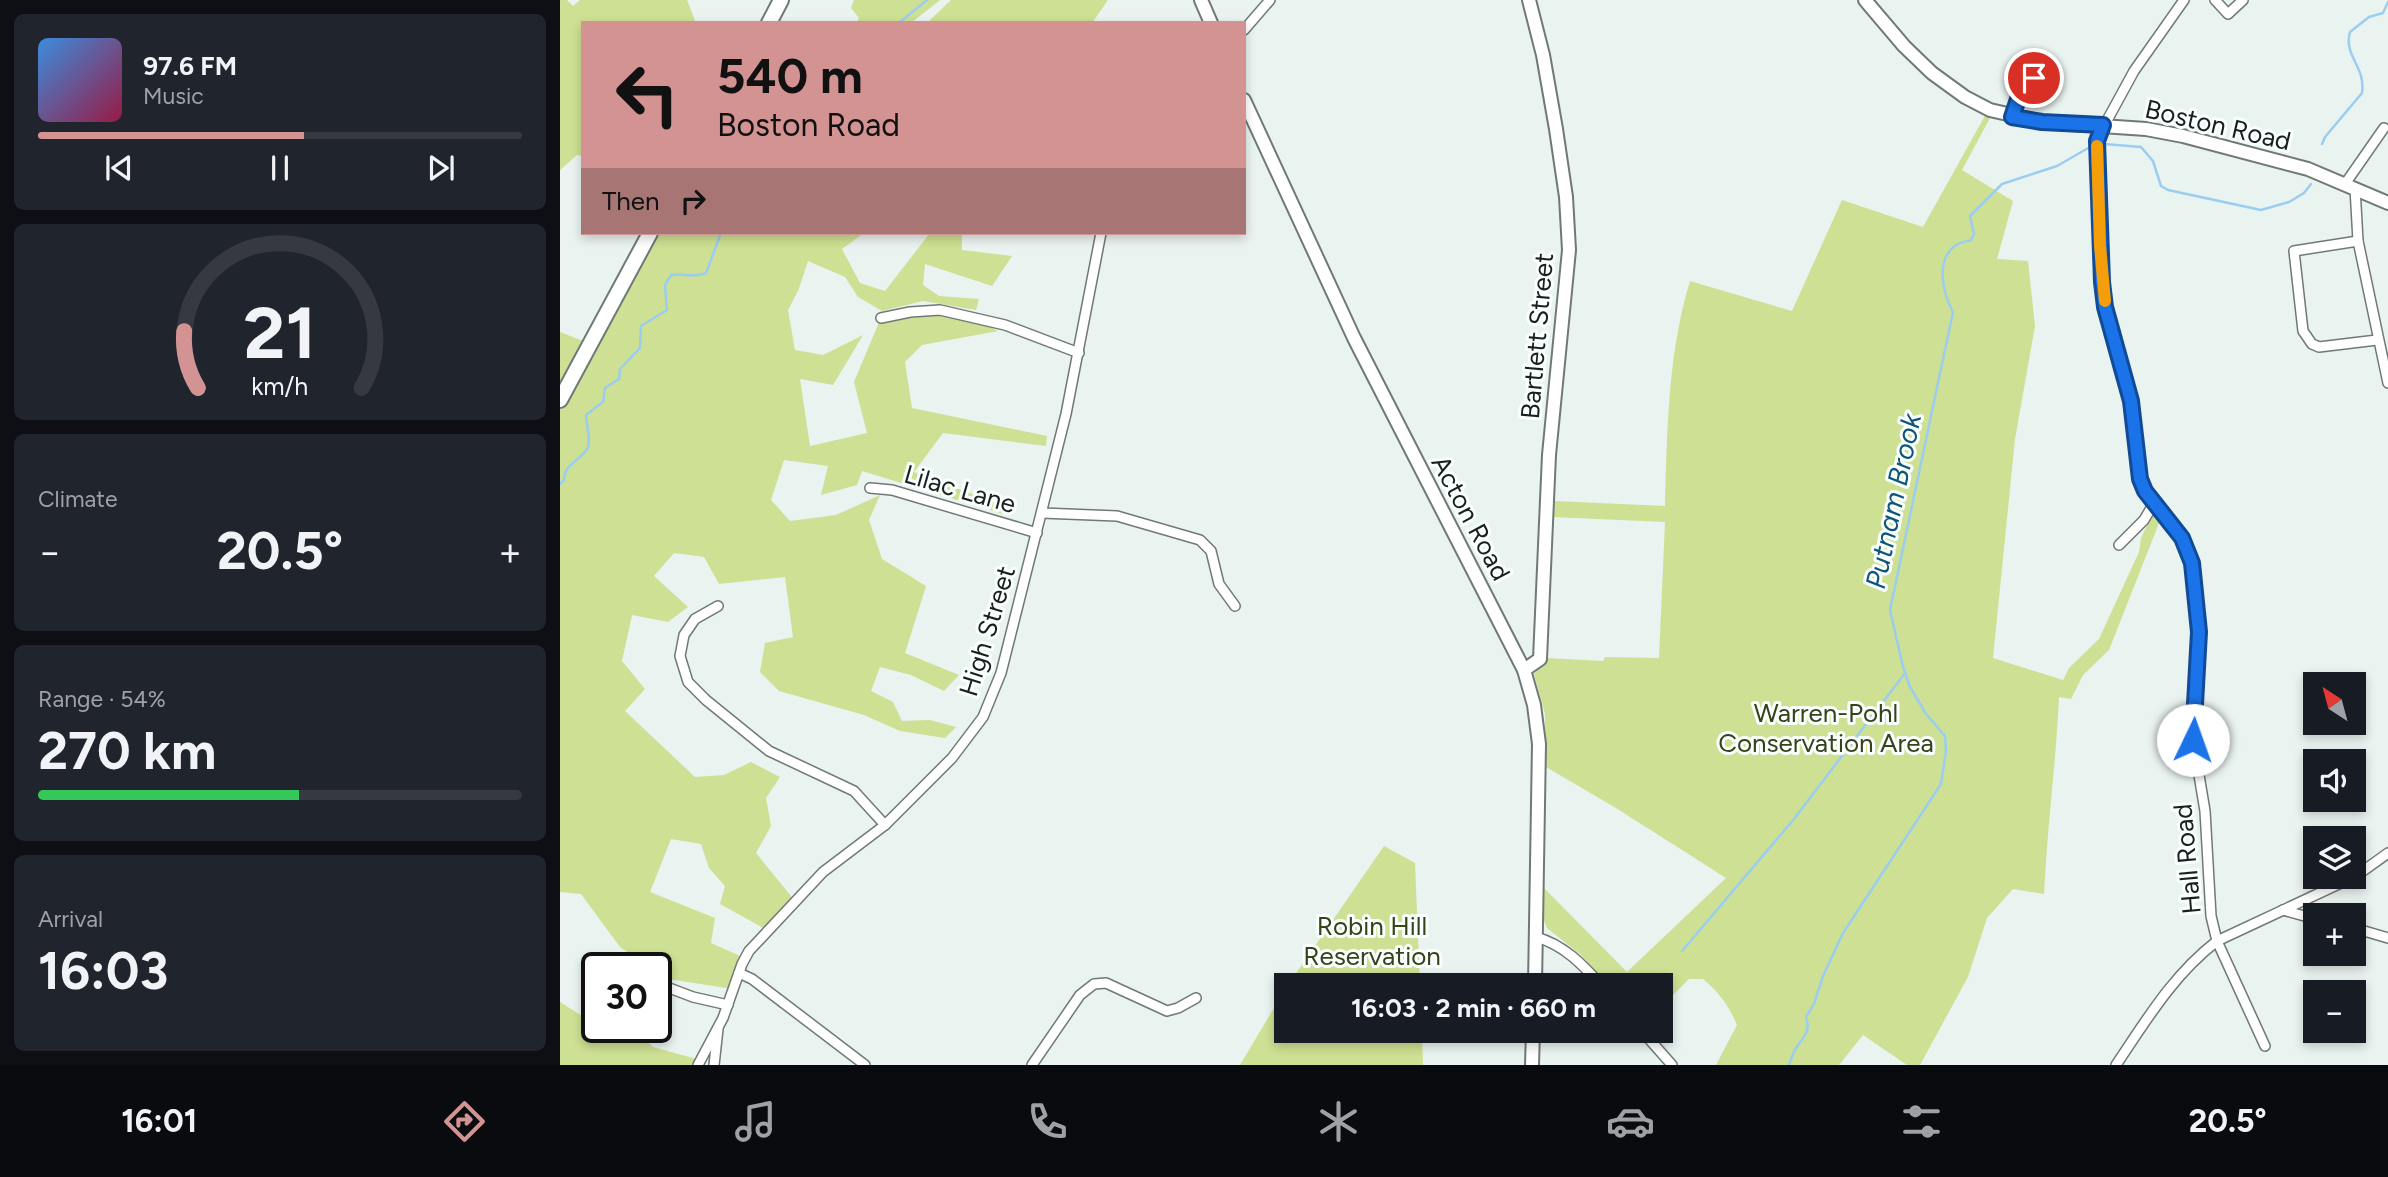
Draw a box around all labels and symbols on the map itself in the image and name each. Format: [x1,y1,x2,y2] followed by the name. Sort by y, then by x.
[2004,48,2064,108] pin
[2142,93,2294,157] street label: Boston Road
[1514,251,1560,420] street label: Bartlett Street
[1858,409,1928,592] water label: Putnam Brook
[1425,450,1517,586] street label: Acton Road
[901,458,1019,520] street label: Lilac Lane
[952,562,1022,700] street label: High Street
[2303,672,2366,735] north arrow
[1718,697,1934,759] park label: Warren-Pohl Conservation Area
[2156,703,2230,777] position arrow
[2166,803,2208,915] street label: Hall Road
[1303,910,1441,972] park label: Robin Hill Reservation
[581,952,672,1043] speed limit sign: 30

